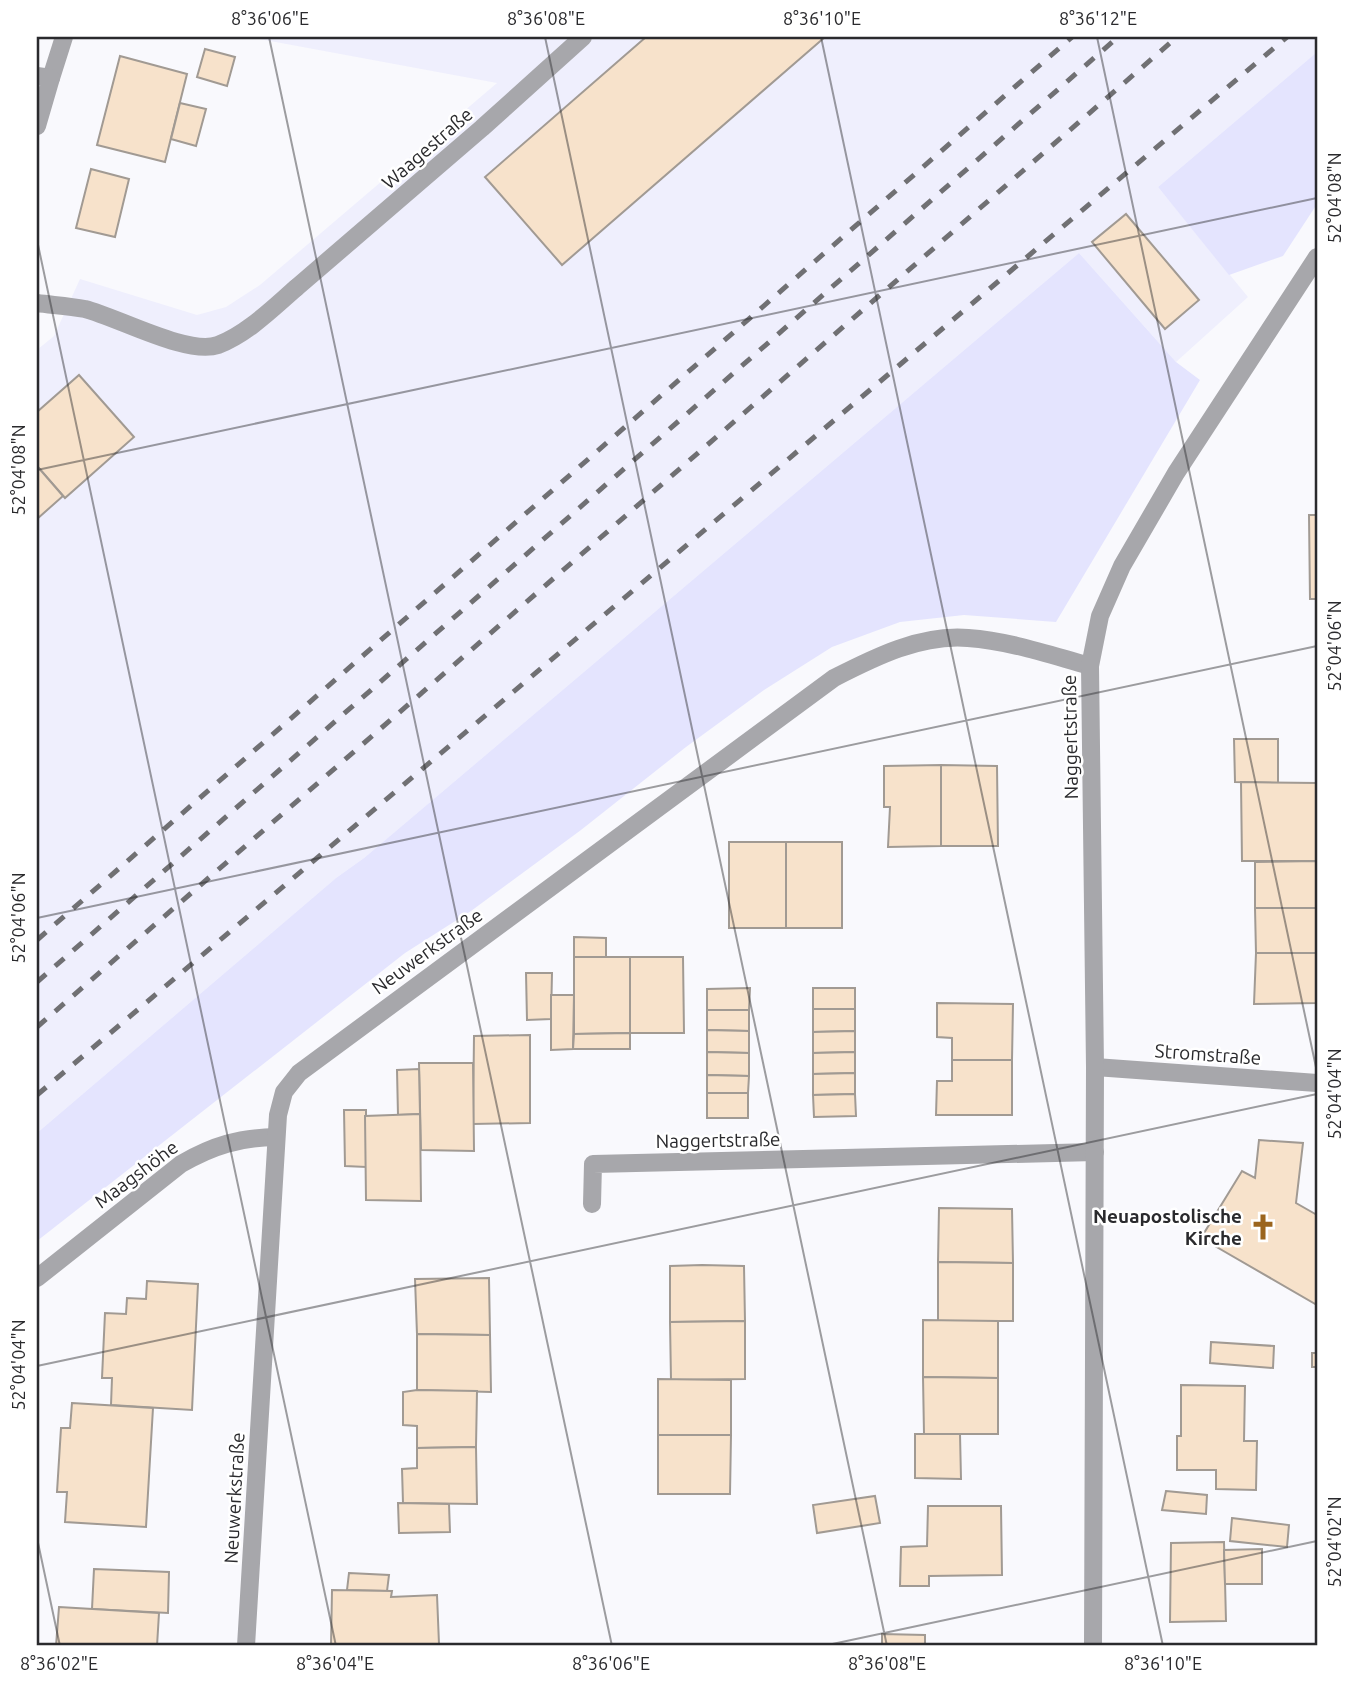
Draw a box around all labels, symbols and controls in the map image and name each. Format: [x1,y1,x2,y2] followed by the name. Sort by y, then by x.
[231,8,309,28] text: 8°36'06"E
[507,8,585,28] text: 8°36'08"E
[783,8,861,28] text: 8°36'10"E
[1059,8,1137,28] text: 8°36'12"E
[377,103,477,193] street label: Waagestraße
[1324,152,1344,244] text: 52°04'08"N
[8,424,28,516] text: 52°04'08"N
[1324,600,1344,692] text: 52°04'06"N
[1058,674,1082,800] street label: Naggertstraße
[8,872,28,964] text: 52°04'06"N
[367,903,487,999] street label: Neuwerkstraße
[1154,1039,1262,1069] street label: Stromstraße
[1324,1048,1344,1140] text: 52°04'04"N
[655,1128,781,1152] street label: Naggertstraße
[90,1136,182,1212] street label: Maagshöhe
[1093,1205,1242,1249] place label: Neuapostolische Kirche
[1248,1212,1278,1242] church icon: Neuapostolische Kirche
[8,1319,28,1411] text: 52°04'04"N
[220,1432,248,1564] street label: Neuwerkstraße
[1324,1496,1344,1588] text: 52°04'02"N
[20,1653,98,1673] text: 8°36'02"E
[296,1653,374,1673] text: 8°36'04"E
[572,1653,650,1673] text: 8°36'06"E
[848,1653,926,1673] text: 8°36'08"E
[1124,1653,1202,1673] text: 8°36'10"E

